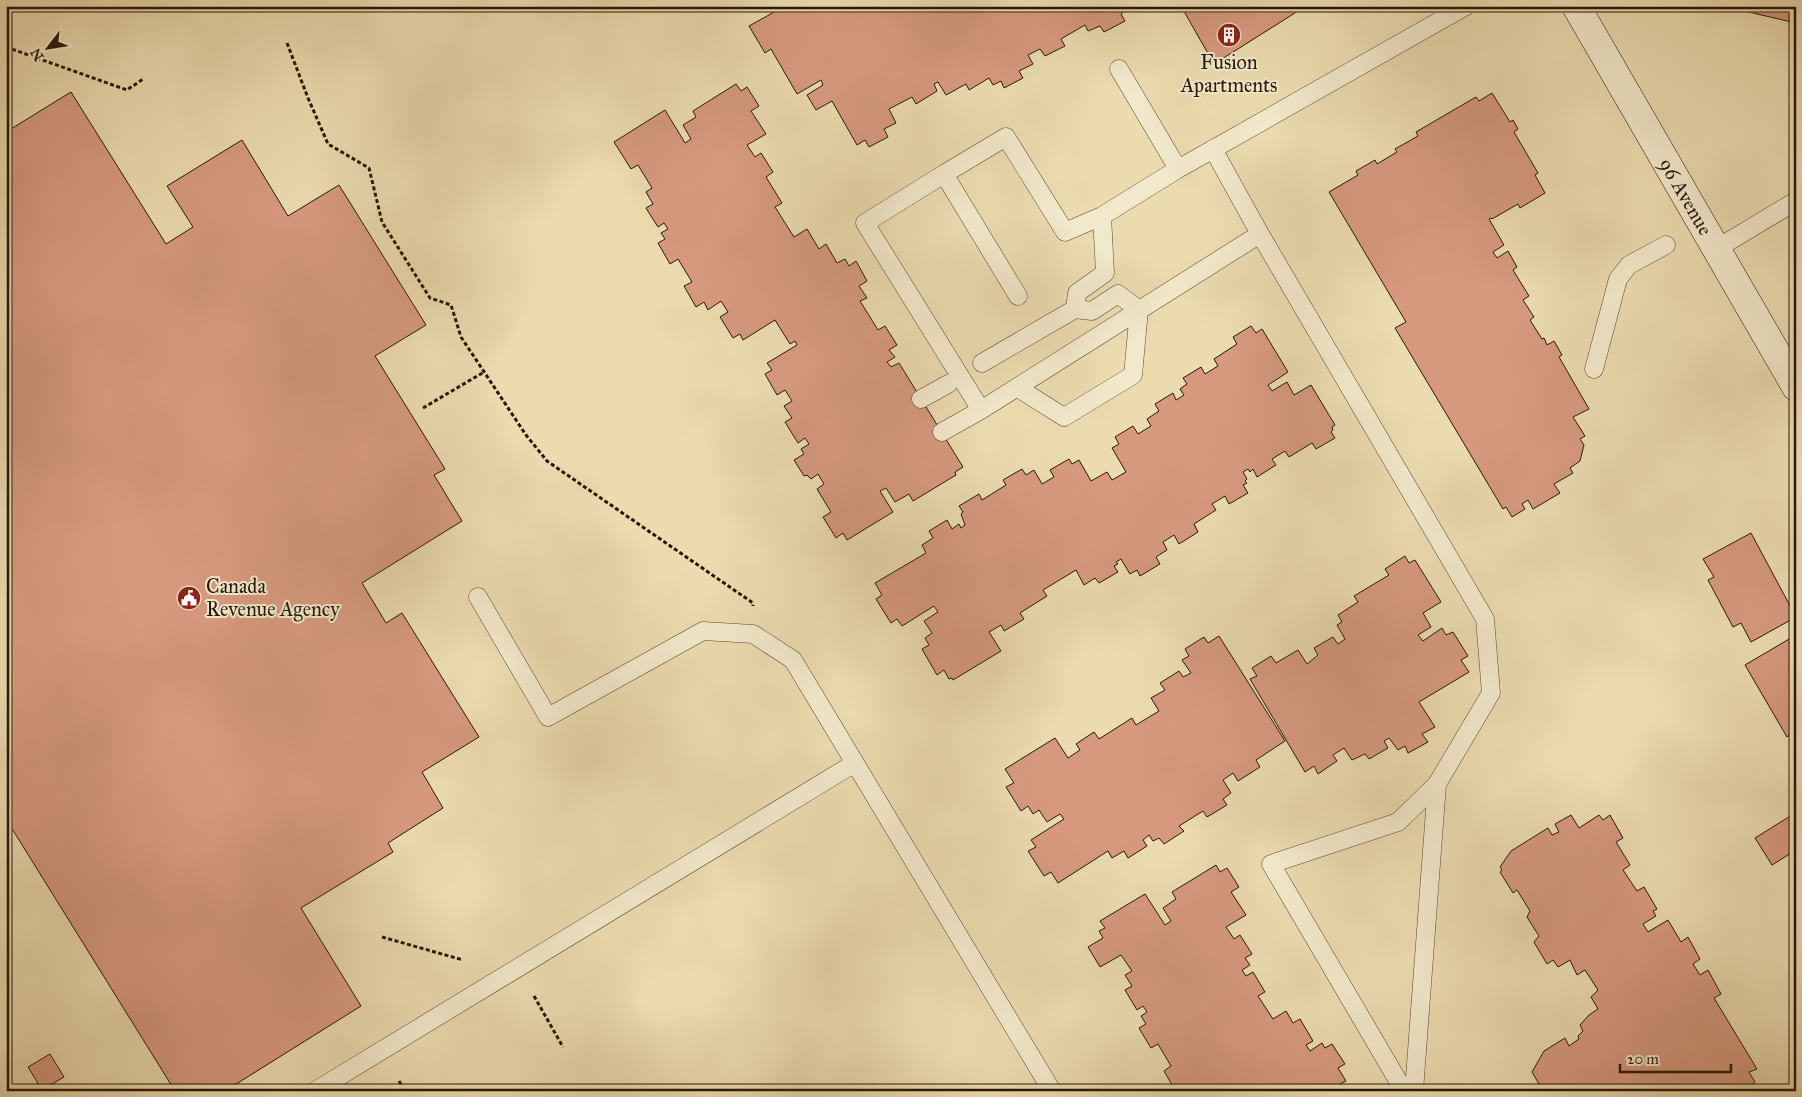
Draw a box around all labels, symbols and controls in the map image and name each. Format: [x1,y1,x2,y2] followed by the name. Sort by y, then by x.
[22,22,72,72] north arrow
[1216,22,1242,48] building icon: Fusion Apartments
[27,45,48,64] text: N
[1180,50,1277,97] place label: Fusion Apartments
[1654,154,1718,240] street label: 96 Avenue
[206,574,340,622] place label: Canada Revenue Agency
[176,585,202,611] public building icon: Canada Revenue Agency
[1620,1042,1731,1074] scale bar
[1627,1050,1659,1068] text: 20 m

